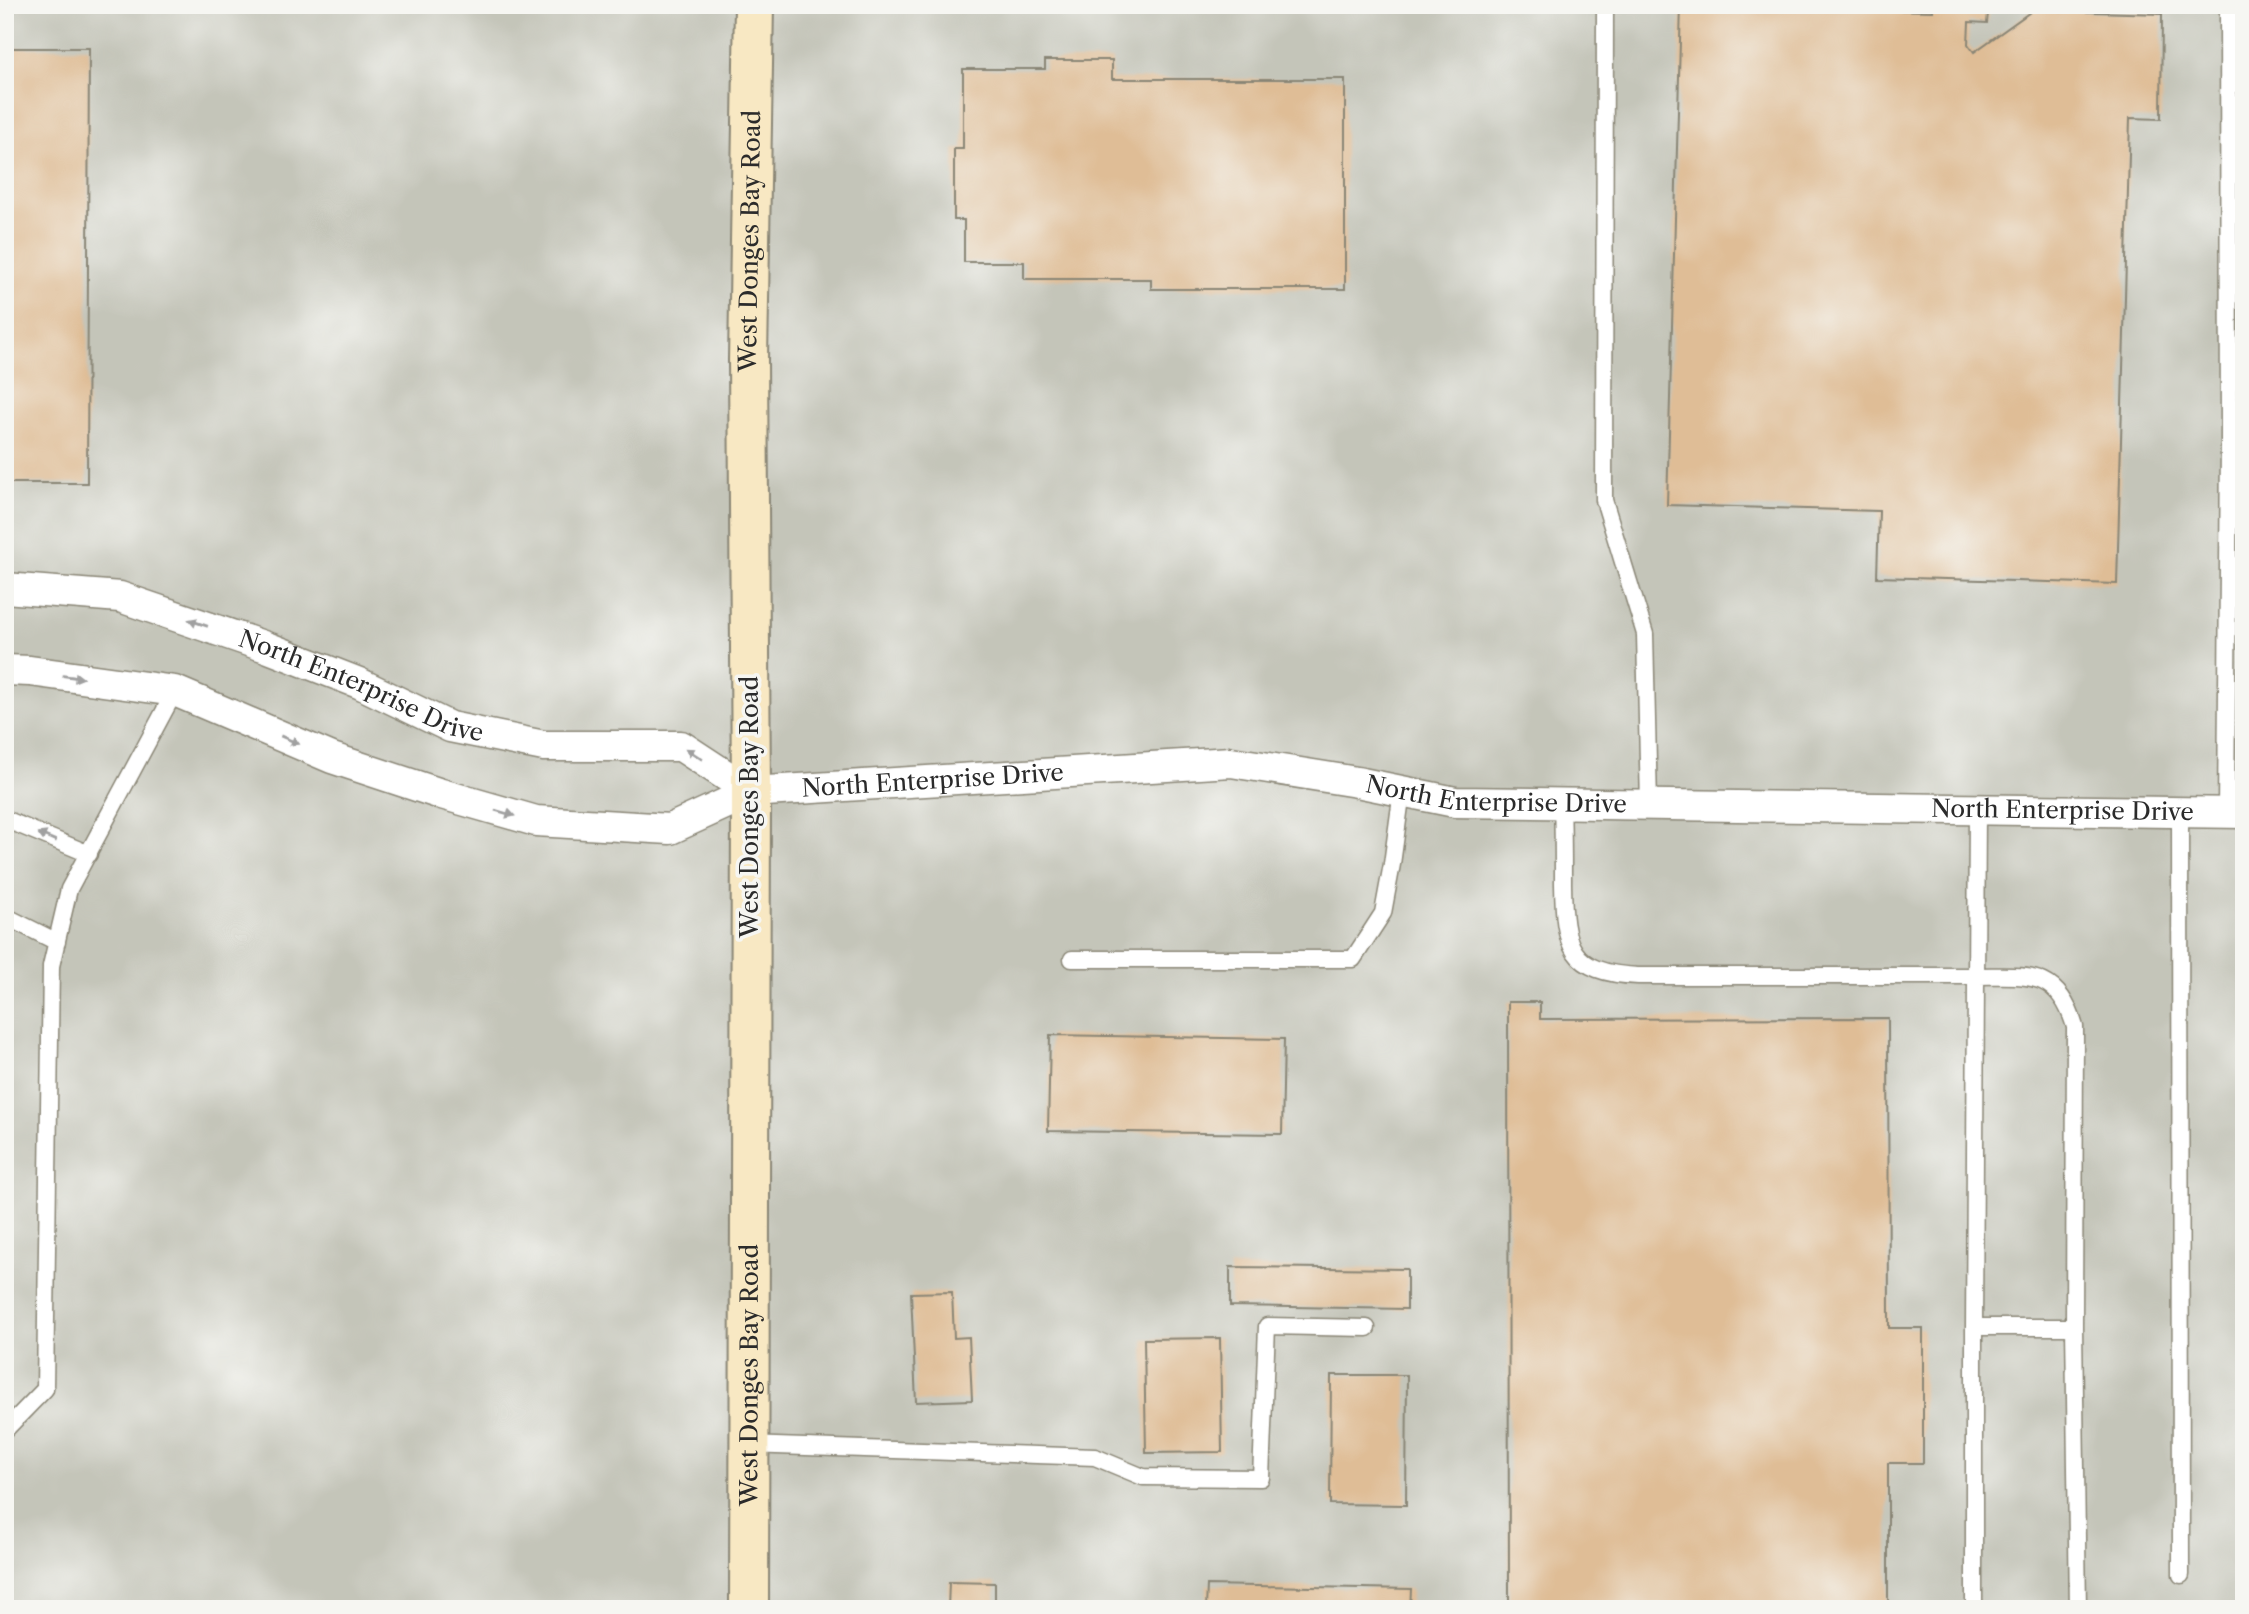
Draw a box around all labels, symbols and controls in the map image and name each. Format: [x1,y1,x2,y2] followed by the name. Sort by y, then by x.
[733,109,766,373] street label: West Donges Bay Road
[187,617,208,628] one-way arrow
[235,624,486,747] street label: North Enterprise Drive
[62,672,84,683] one-way arrow
[735,676,764,939] street label: West Donges Bay Road
[279,735,300,746] one-way arrow
[684,748,703,761] one-way arrow
[801,757,1065,803] street label: North Enterprise Drive
[1363,769,1627,818] street label: North Enterprise Drive
[1931,794,2194,826] street label: North Enterprise Drive
[495,808,516,818] one-way arrow
[37,831,58,842] one-way arrow
[734,1243,764,1507] street label: West Donges Bay Road

